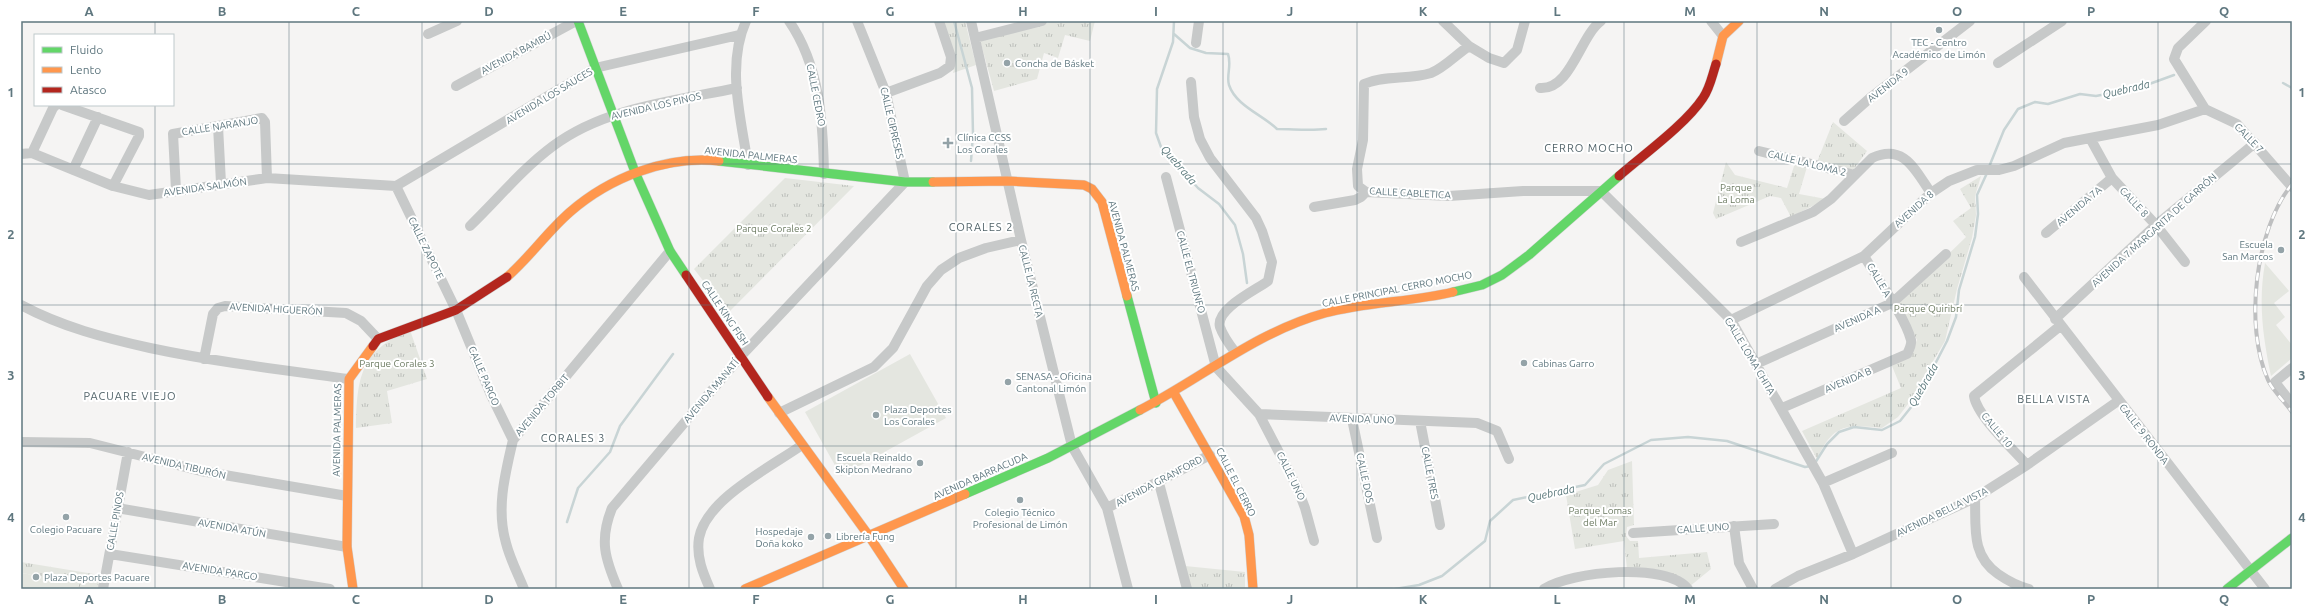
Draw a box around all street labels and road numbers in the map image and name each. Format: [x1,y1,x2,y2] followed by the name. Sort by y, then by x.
[478,29,553,76] street label: AVENIDA BAMBÚ
[805,63,828,128] street label: CALLE CEDRO
[504,66,594,126] street label: AVENIDA LOS SAUCES
[1865,66,1911,104] street label: AVENIDA 9
[878,86,906,160] street label: CALLE CIPRESES
[610,90,702,122] street label: AVENIDA LOS PINOS
[181,114,259,137] street label: CALLE NARANJO
[2232,121,2266,155] street label: CALLE 7
[704,145,798,165] street label: AVENIDA PALMERAS
[1766,148,1848,178] street label: CALLE LA LOMA 2
[2089,170,2219,289] street label: AVENIDA 7 MARGARITA DE GARRÓN
[163,175,247,198] street label: AVENIDA SALMÓN
[2054,184,2104,228] street label: AVENIDA 7A
[1369,185,1452,201] street label: CALLE CABLETICA
[2117,185,2151,219] street label: CALLE 8
[1892,188,1936,229] street label: AVENIDA 8
[1107,200,1141,292] street label: AVENIDA PALMERAS
[406,215,446,281] street label: CALLE ZAPOTE
[1175,229,1207,315] street label: CALLE EL TRIUNFO
[1017,243,1045,319] street label: CALLE LA RECTA
[1865,261,1893,299] street label: CALLE A
[1321,269,1473,309] street label: CALLE PRINCIPAL CERRO MOCHO
[699,279,751,347] street label: CALLE KING FISH
[229,300,323,317] street label: AVENIDA HIGUERÓN
[1832,304,1882,334] street label: AVENIDA A
[1723,315,1778,397] street label: CALLE LOMA CHITA
[467,345,502,408] street label: CALLE PARGO
[680,356,741,425] street label: AVENIDA MANATÍ
[1823,365,1873,395] street label: AVENIDA B
[513,372,571,438] street label: AVENIDA TORBIT
[331,383,343,477] street label: AVENIDA PALMERAS
[2117,402,2171,467] street label: CALLE 9 RONDA
[1979,410,2015,450] street label: CALLE 10
[1329,412,1395,426] street label: AVENIDA UNO
[1214,446,1258,519] street label: CALLE EL CERRO
[1419,446,1441,500] street label: CALLE TRES
[141,450,227,481] street label: AVENIDA TIBURÓN
[931,450,1029,502] street label: AVENIDA BARRACUDA
[1275,450,1308,502] street label: CALLE UNO
[1354,452,1376,504] street label: CALLE DOS
[1114,453,1204,509] street label: AVENIDA GRANFORD
[1895,485,1990,539] street label: AVENIDA BELLA VISTA
[104,491,126,551] street label: CALLE PINOS
[197,516,267,539] street label: AVENIDA ATÚN
[1676,521,1730,535] street label: CALLE UNO
[182,560,259,582] street label: AVENIDA PARGO

